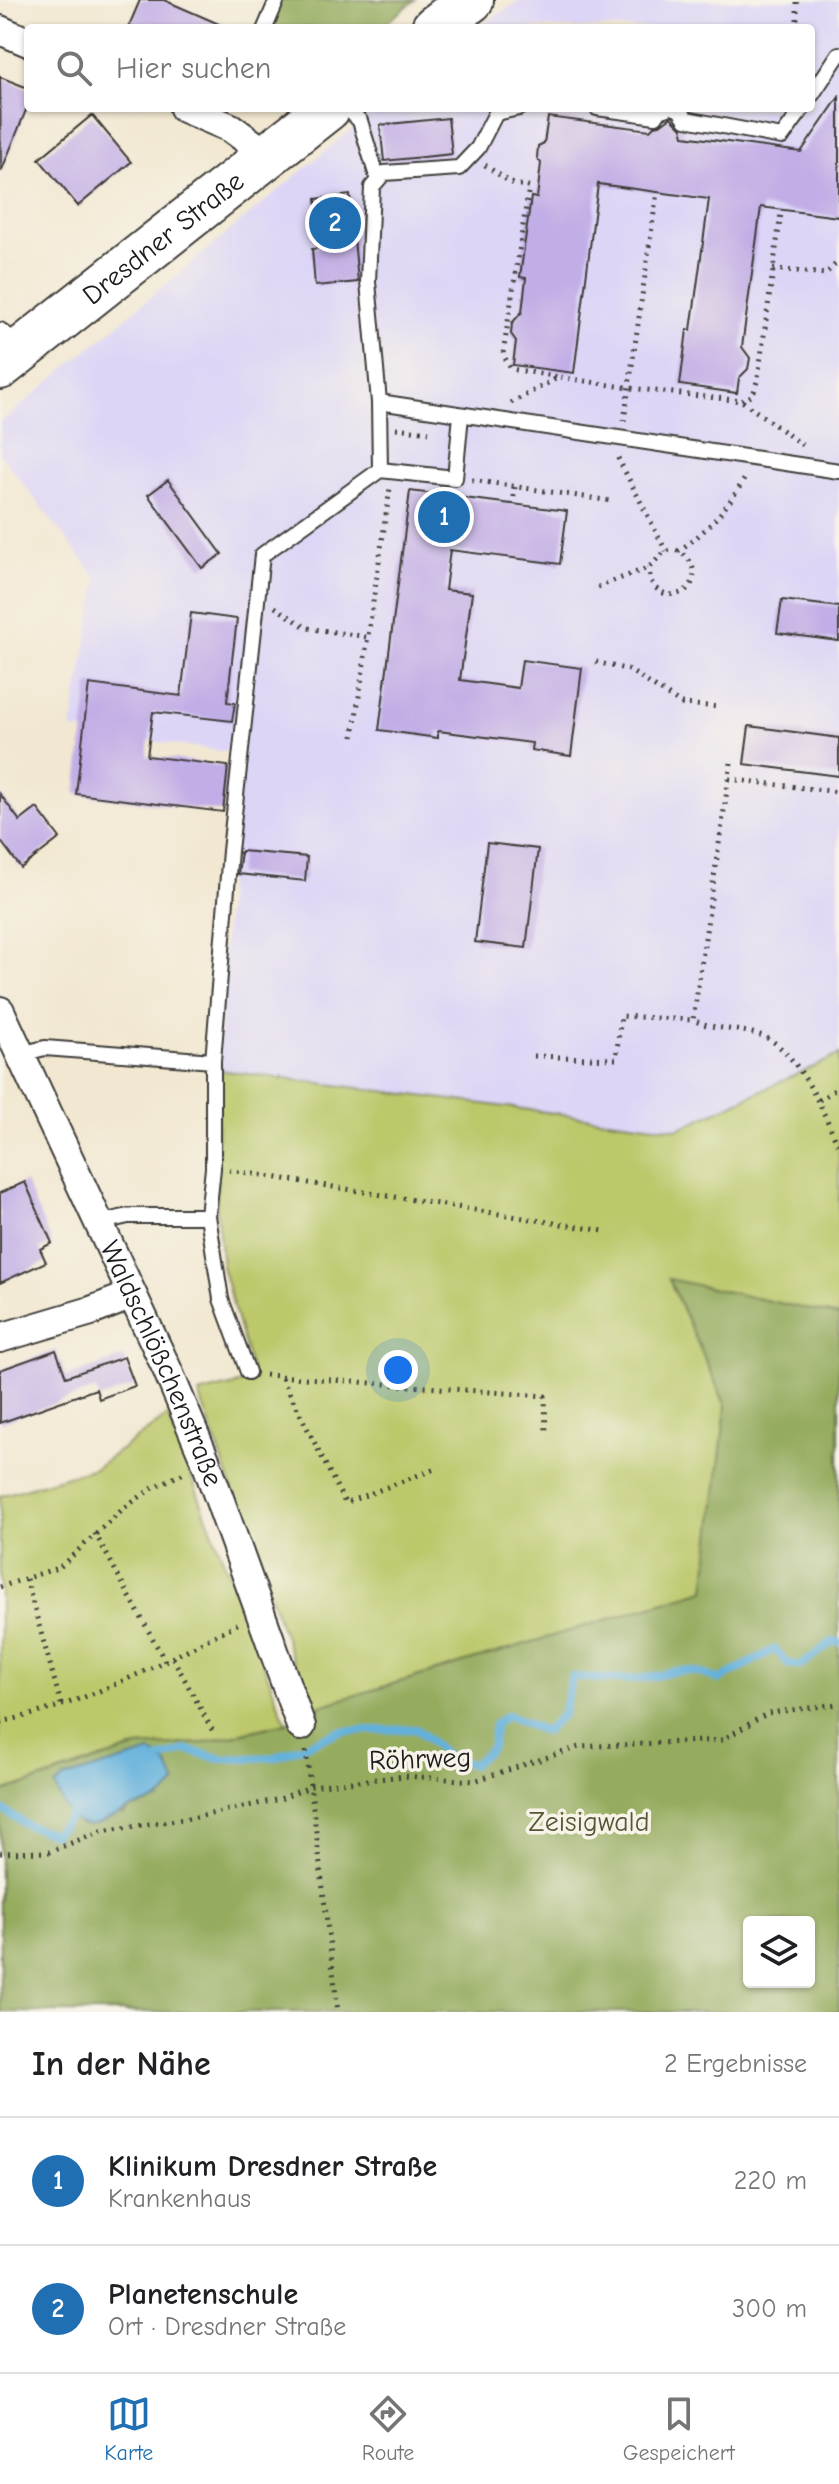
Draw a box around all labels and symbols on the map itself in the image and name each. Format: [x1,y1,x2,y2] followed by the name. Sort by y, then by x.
[76,165,250,311] street label: Dresdner Straße
[309,193,361,253] pin: 2
[418,487,470,547] pin: 1
[93,1236,229,1491] street label: Waldschlößchenstraße
[378,1350,418,1390] your location
[368,1741,472,1777] street label: Röhrweg
[528,1806,650,1838] park label: Zeisigwald

